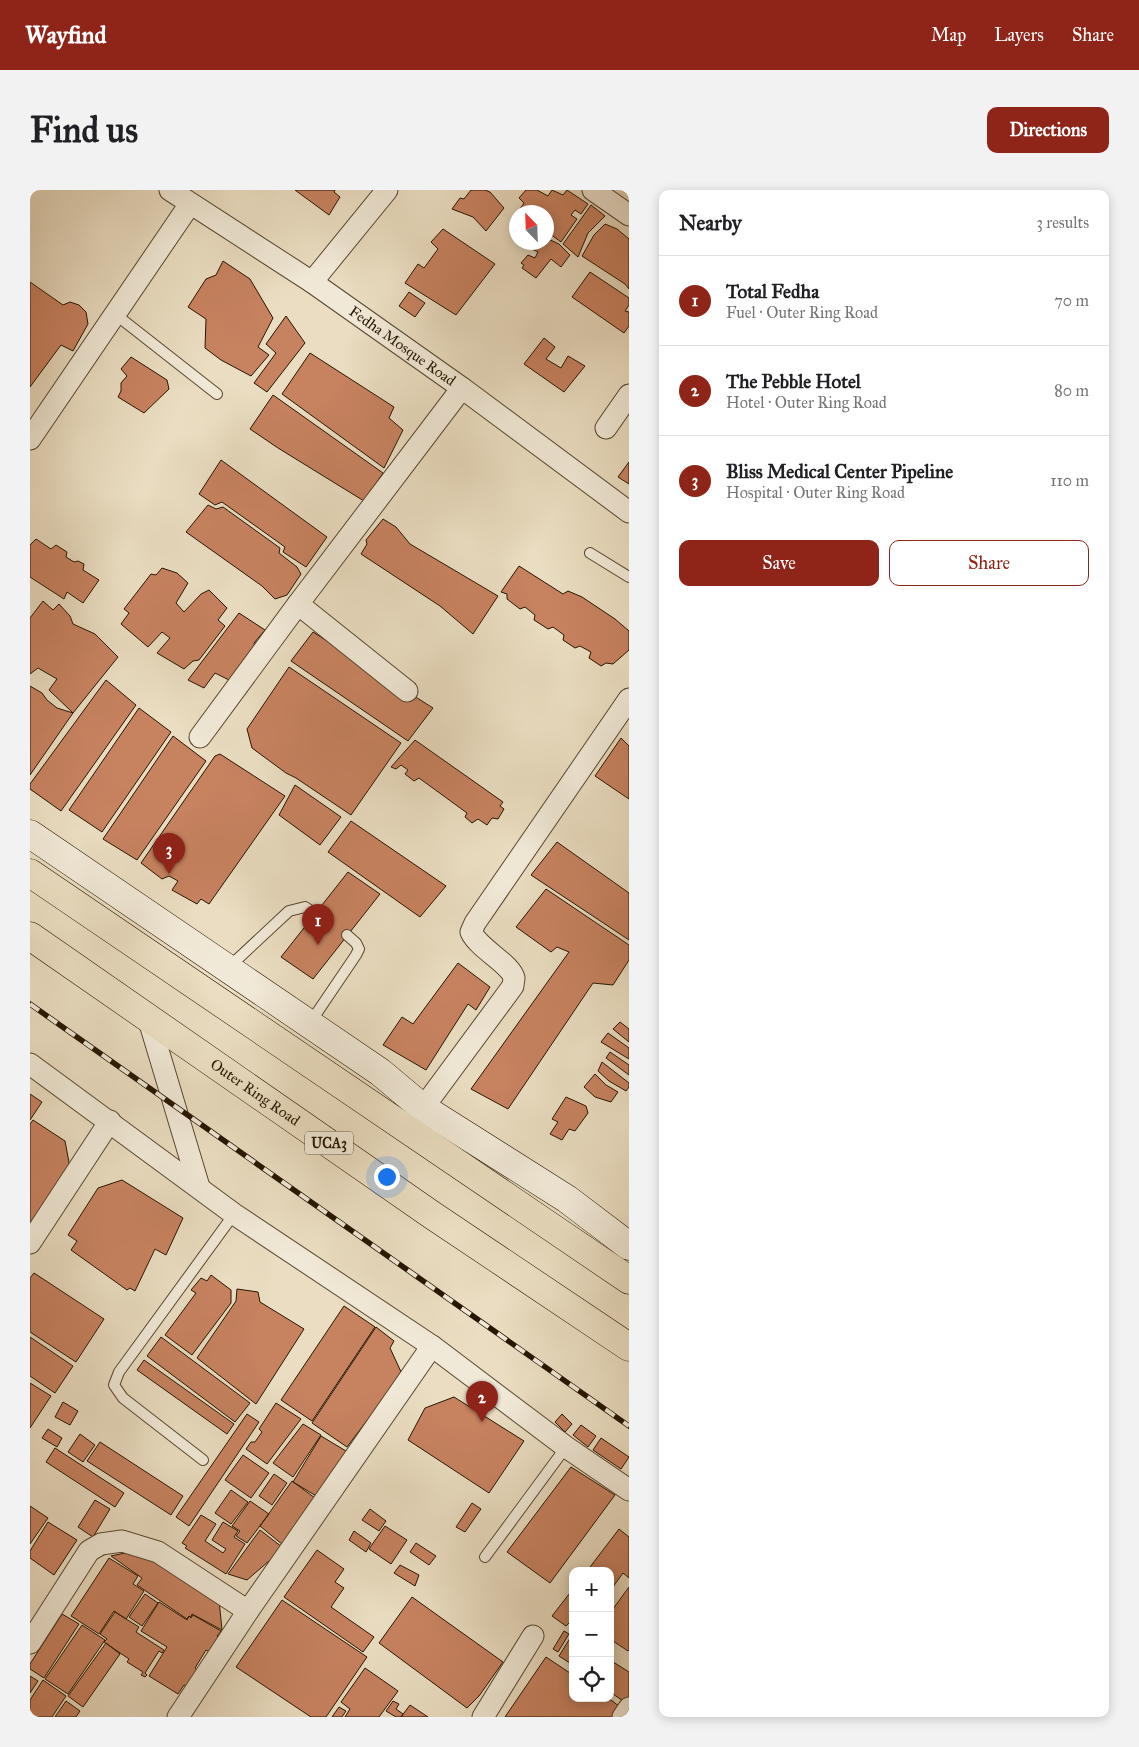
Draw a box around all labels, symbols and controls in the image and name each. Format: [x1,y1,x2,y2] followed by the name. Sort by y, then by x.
[25,20,107,50] text: Wayfind
[931,24,966,46] text: Map
[994,24,1044,46] text: Layers
[1072,24,1114,46] text: Share
[987,107,1109,153] button: Directions
[30,109,138,152] text: Find us
[509,205,554,250] north arrow
[679,210,742,236] text: Nearby
[1036,213,1089,232] text: 3 results
[726,280,819,303] text: Total Fedha
[692,291,698,310] text: 1
[1054,291,1089,310] text: 70 m
[346,302,460,390] street label: Fedha Mosque Road
[726,303,878,322] text: Fuel · Outer Ring Road
[726,370,861,393] text: The Pebble Hotel
[691,381,699,400] text: 2
[1054,381,1089,400] text: 80 m
[726,393,887,412] text: Hotel · Outer Ring Road
[726,460,953,483] text: Bliss Medical Center Pipeline
[692,471,698,490] text: 3
[1050,471,1089,490] text: 110 m
[726,483,905,502] text: Hospital · Outer Ring Road
[679,540,879,586] button: Save
[889,540,1089,586] button: Share
[153,833,185,874] pin: 3
[302,904,334,945] pin: 1
[207,1055,304,1130] street label: Outer Ring Road
[305,1131,353,1154] road number: UCA3
[374,1164,400,1190] your location
[466,1381,498,1422] pin: 2
[569,1567,614,1702] map controls
[569,1567,614,1612] button: +
[569,1612,614,1657] button: −
[569,1657,614,1702] button: locate

